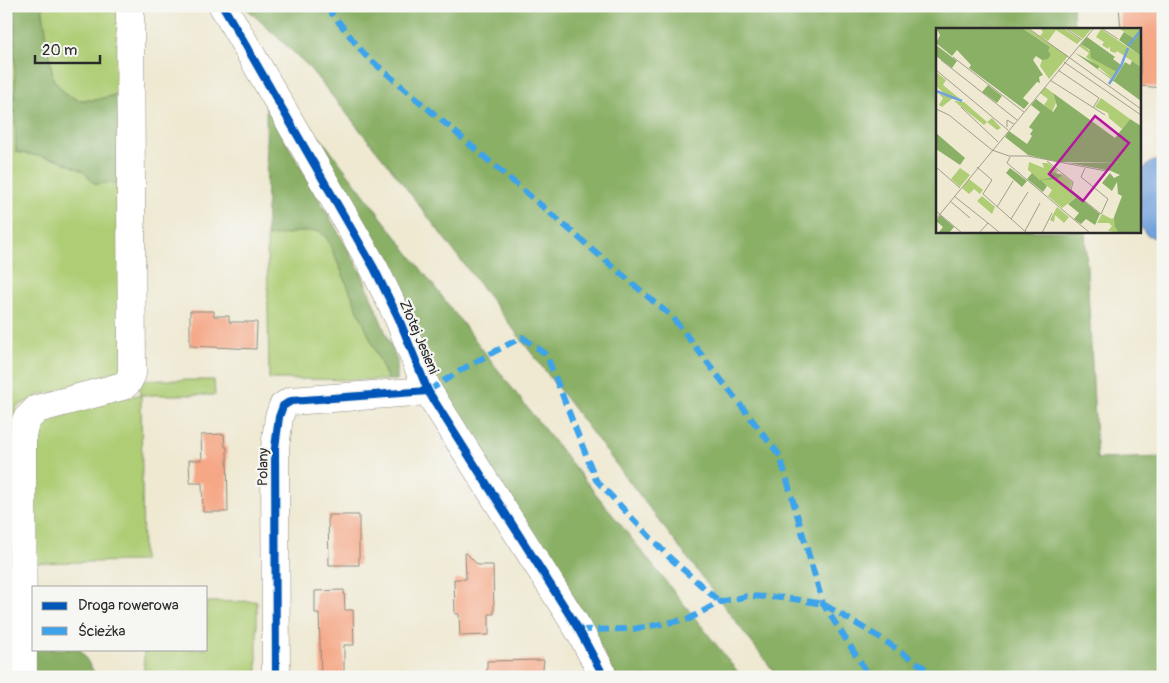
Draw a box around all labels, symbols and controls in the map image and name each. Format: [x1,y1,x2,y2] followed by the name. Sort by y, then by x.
[936,28,1142,232] inset map
[35,32,100,64] scale bar
[42,41,77,60] text: 20 m
[396,297,442,377] street label: Złotej Jesieni
[254,448,272,486] street label: Polany
[32,586,208,650] legend
[78,596,179,615] text: Droga rowerowa
[78,622,126,641] text: Ścieżka

